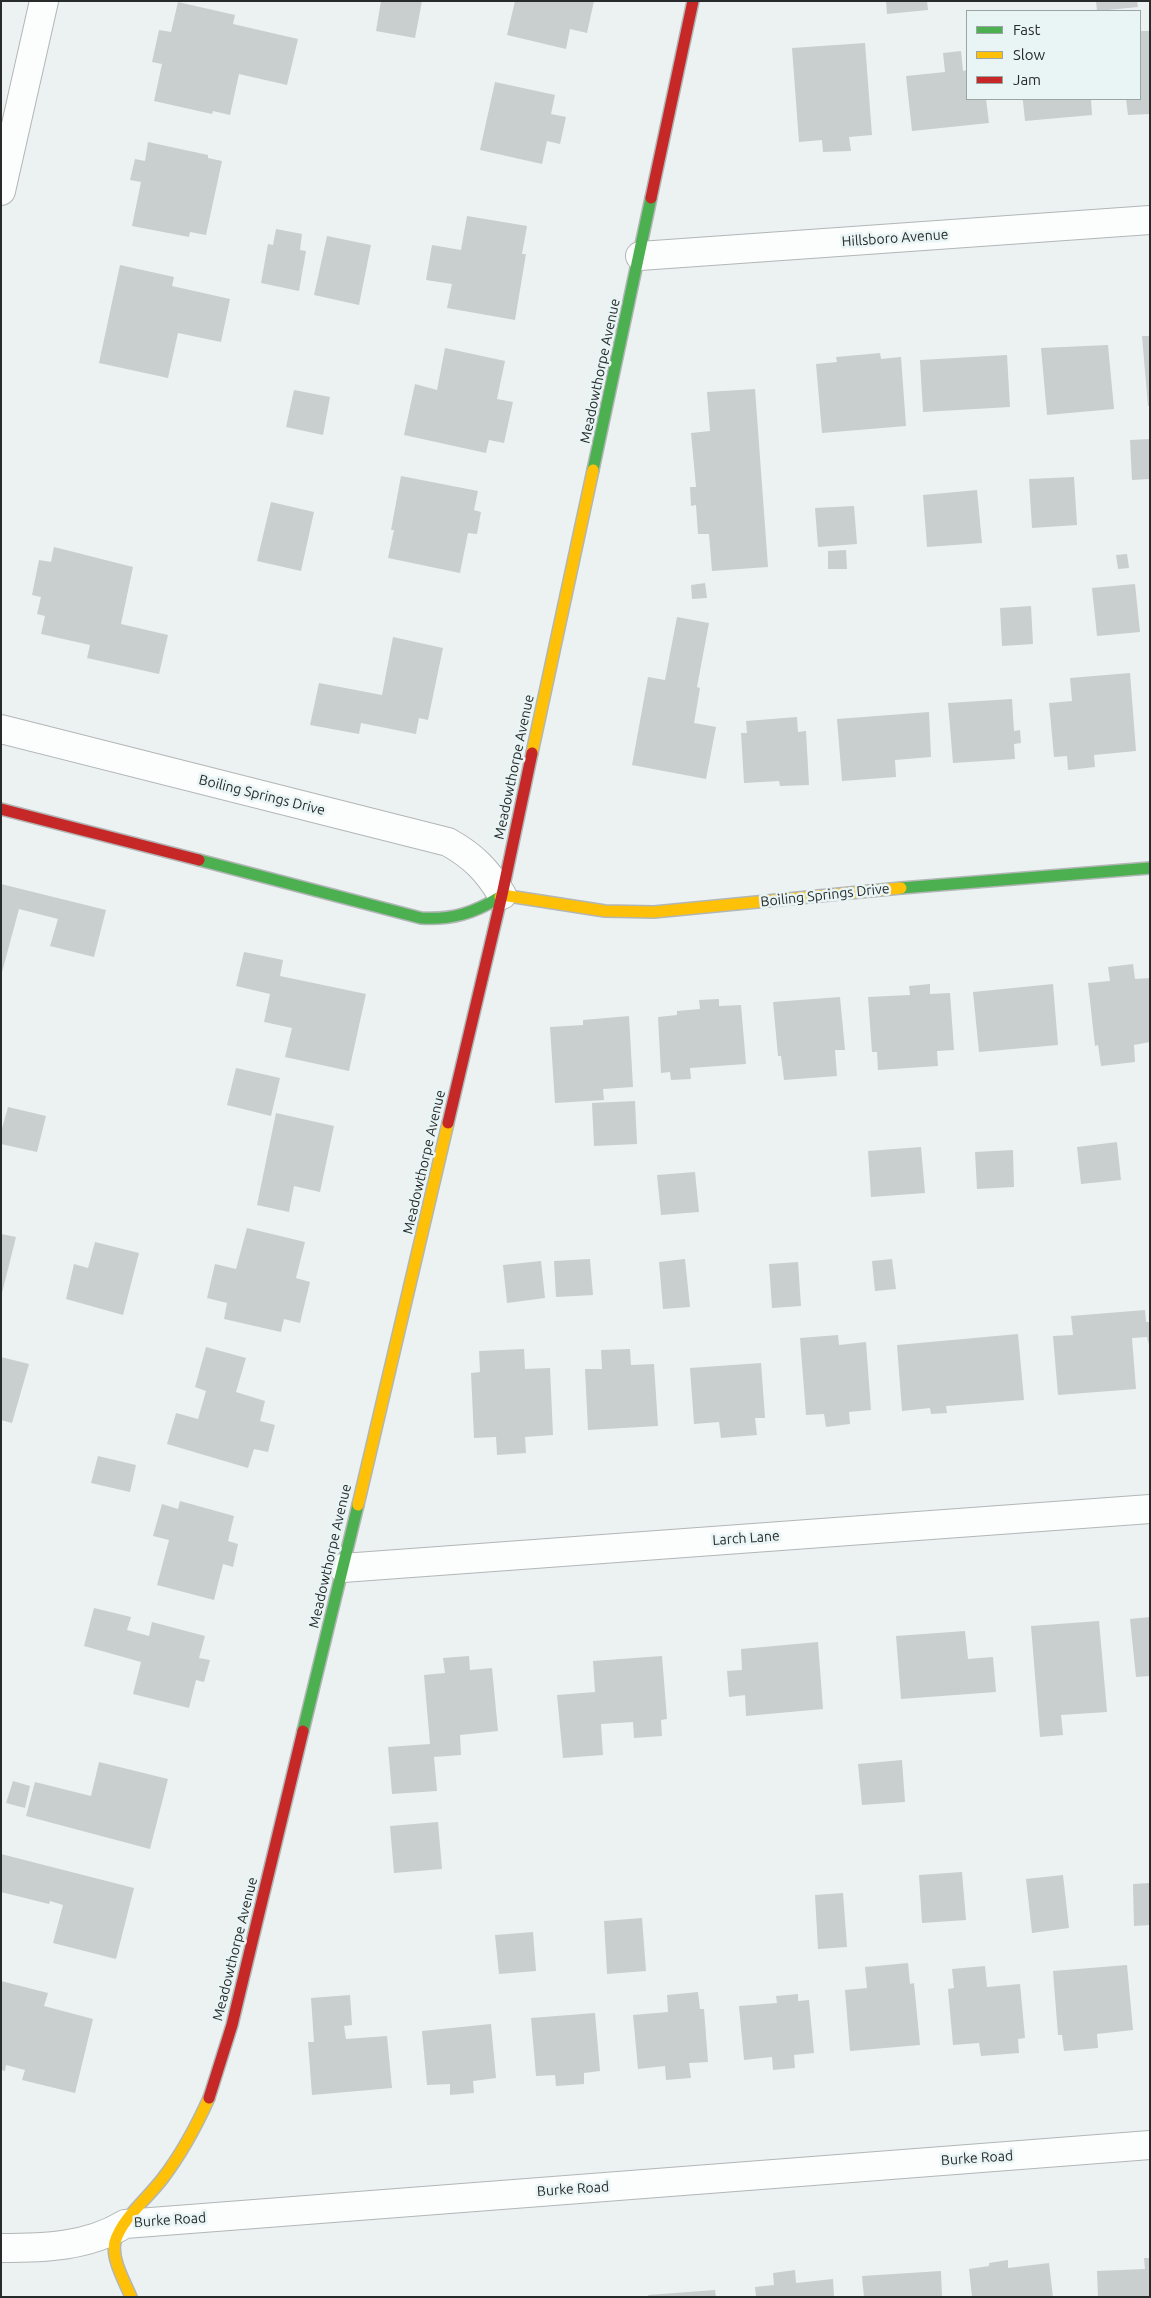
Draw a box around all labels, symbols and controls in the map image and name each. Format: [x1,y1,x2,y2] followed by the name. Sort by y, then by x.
[966,10,1141,100] legend
[1013,21,1040,38] text: Fast
[1013,46,1045,63] text: Slow
[1013,71,1041,88] text: Jam
[841,226,949,250] street label: Hillsboro Avenue
[576,297,624,445] street label: Meadowthorpe Avenue
[490,693,538,841] street label: Meadowthorpe Avenue
[197,771,327,819] street label: Boiling Springs Drive
[760,880,890,910] street label: Boiling Springs Drive
[399,1088,449,1236] street label: Meadowthorpe Avenue
[305,1482,355,1630] street label: Meadowthorpe Avenue
[712,1527,780,1549] street label: Larch Lane
[209,1875,261,2023] street label: Meadowthorpe Avenue
[940,2147,1014,2169] street label: Burke Road
[536,2178,610,2200] street label: Burke Road
[133,2209,207,2231] street label: Burke Road

